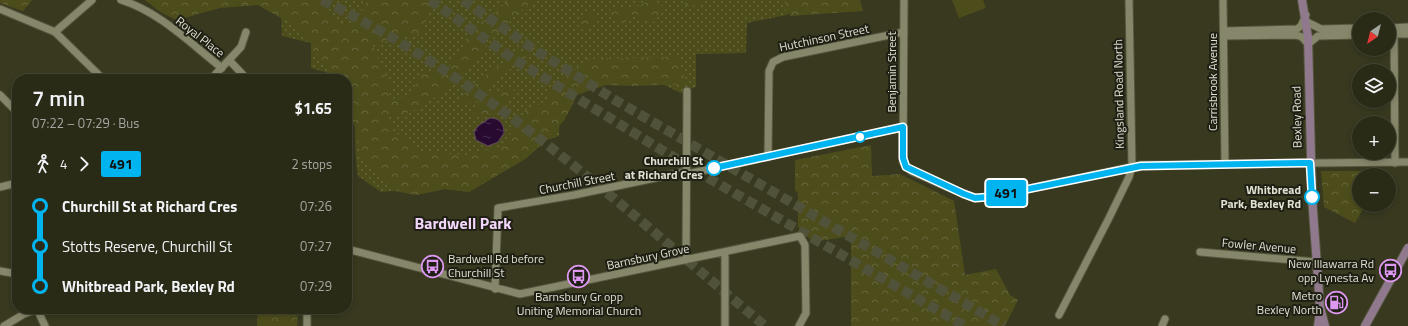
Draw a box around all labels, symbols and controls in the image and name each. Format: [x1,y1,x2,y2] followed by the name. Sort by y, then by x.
[172,11,229,62] street label: Royal Place
[1352,12,1396,56] north arrow
[1352,12,1396,212] map controls
[777,19,871,56] street label: Hutchinson Street
[882,31,901,113] street label: Benjamin Street
[1203,33,1222,131] street label: Carrisbrook Avenue
[1108,39,1129,149] street label: Kingsland Road North
[1352,64,1396,108] button: layers
[32,81,85,115] text: 7 min
[1286,86,1307,148] street label: Bexley Road
[295,97,332,120] text: $1.65
[32,113,139,133] text: 07:22 – 07:29 · Bus
[1352,116,1396,160] button: +
[854,131,866,143] unlabelled marker
[625,151,704,184] place label: Churchill St at Richard Cres
[32,153,54,175] icon: walk
[73,153,95,175] icon: forward
[109,153,133,174] text: 491
[60,154,67,174] text: 4
[291,154,332,174] text: 2 stops
[706,160,722,176] marker: Churchill St at Richard Cres
[537,166,617,199] street label: Churchill Street
[1352,168,1396,212] button: −
[983,180,1029,206] line badge: 491
[1220,180,1301,213] place label: Whitbread Park, Bexley Rd
[994,182,1018,203] text: 491
[1304,189,1320,205] marker: Whitbread Park, Bexley Rd
[62,195,237,218] text: Churchill St at Richard Cres
[300,196,332,216] text: 07:26
[414,211,512,235] district label: Bardwell Park
[1221,233,1297,258] street label: Fowler Avenue
[62,235,232,258] text: Stotts Reserve, Churchill St
[300,236,332,256] text: 07:27
[605,238,691,275] street label: Barnsbury Grove
[448,249,544,282] place label: Bardwell Rd before Churchill St
[420,253,446,279] bus stop icon: Bardwell Rd before Churchill St
[1288,254,1374,287] place label: New Illawarra Rd opp Lynesta Av
[1377,258,1403,284] bus stop icon: New Illawarra Rd opp Lynesta Av
[566,263,592,289] bus stop icon: Barnsbury Gr opp Uniting Memorial Church
[62,275,235,298] text: Whitbread Park, Bexley Rd
[300,276,332,296] text: 07:29
[1257,286,1322,319] place label: Metro Bexley North
[517,287,641,320] place label: Barnsbury Gr opp Uniting Memorial Church
[1324,290,1350,316] fuel station icon: Metro Bexley North

